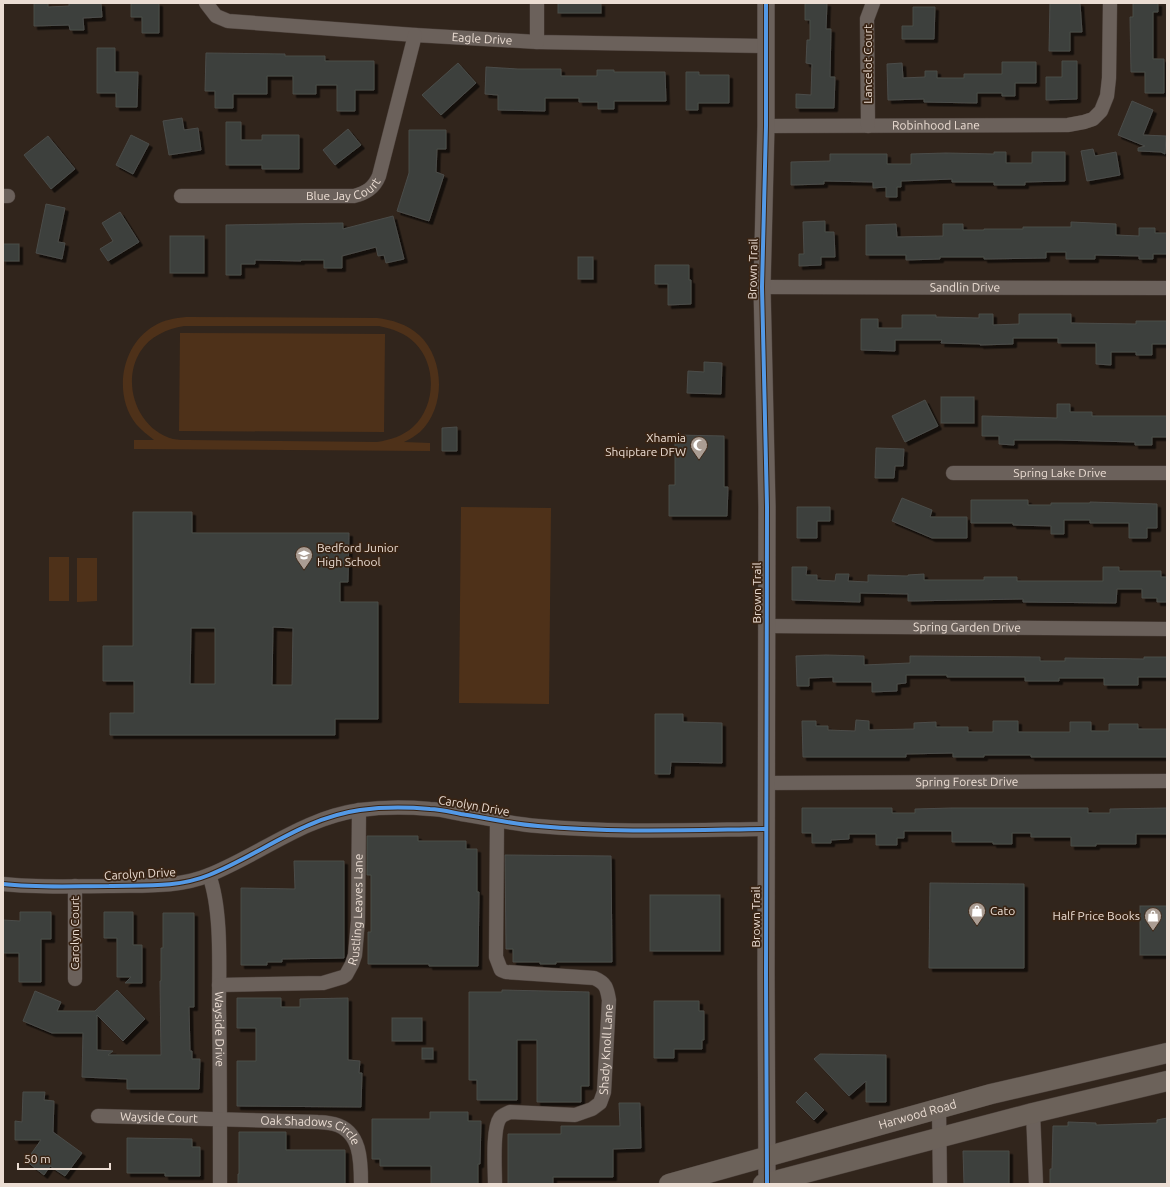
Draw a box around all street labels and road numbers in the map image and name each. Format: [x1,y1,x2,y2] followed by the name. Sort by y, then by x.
[861,24,874,104] street label: Lancelot Court
[451,30,513,47] street label: Eagle Drive
[892,118,980,132] street label: Robinhood Lane
[306,175,383,202] street label: Blue Jay Court
[745,238,760,300] street label: Brown Trail
[930,280,1000,294] street label: Sandlin Drive
[1013,466,1107,479] street label: Spring Lake Drive
[750,562,763,624] street label: Brown Trail
[913,620,1021,634] street label: Spring Garden Drive
[915,775,1019,788] street label: Spring Forest Drive
[438,793,511,818] street label: Carolyn Drive
[345,854,365,967] street label: Rustling Leaves Lane
[104,865,176,882] street label: Carolyn Drive
[749,886,762,948] street label: Brown Trail
[68,896,81,970] street label: Carolyn Court
[213,991,227,1067] street label: Wayside Drive
[597,1004,615,1095] street label: Shady Knoll Lane
[877,1097,958,1131] street label: Harwood Road
[120,1110,198,1125] street label: Wayside Court
[260,1113,363,1147] street label: Oak Shadows Circle

